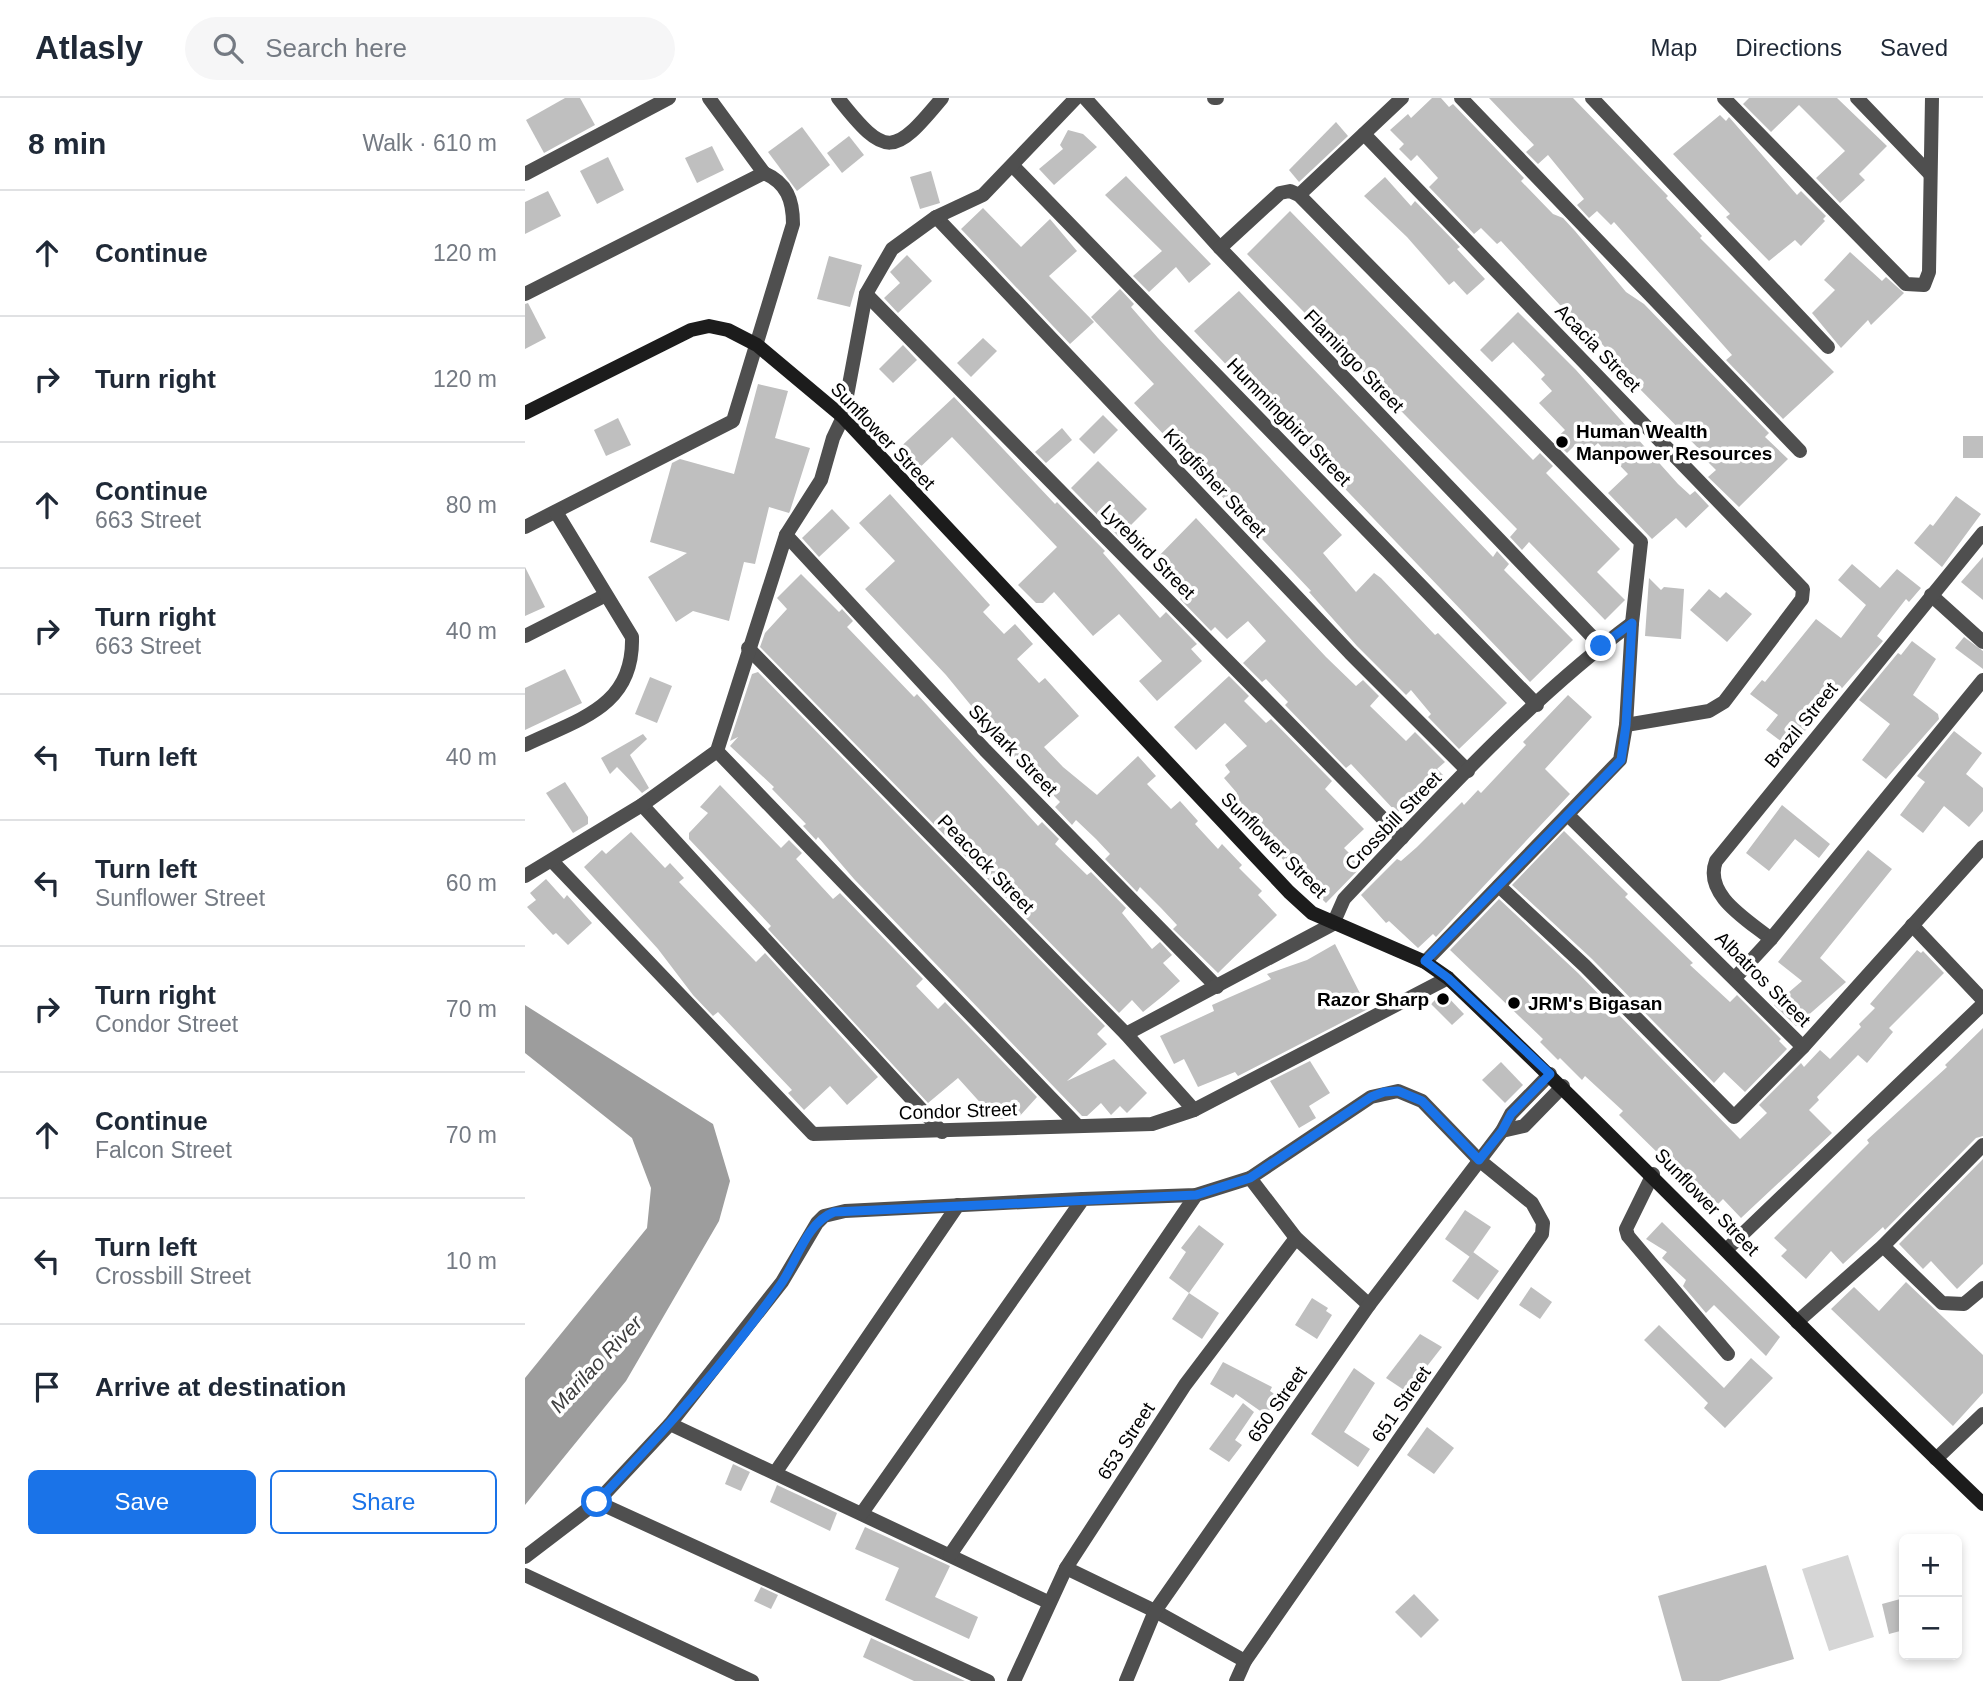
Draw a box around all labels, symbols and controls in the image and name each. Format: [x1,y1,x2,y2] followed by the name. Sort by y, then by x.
[185,17,675,80] search box
[35,29,143,66] text: Atlasly
[209,29,247,67] icon: search
[265,33,407,63] text: Search here
[1651,34,1697,61] text: Map
[1735,34,1842,61] text: Directions
[1880,34,1948,61] text: Saved
[28,127,106,160] text: 8 min
[362,130,497,156] text: Walk · 610 m
[28,234,66,272] icon: ahead
[95,238,208,268] text: Continue
[433,240,497,266] text: 120 m
[1551,300,1645,396] street label: Acacia Street
[1300,305,1409,417] street label: Flamingo Street
[1223,354,1356,491] street label: Hummingbird Street
[28,360,66,398] icon: right
[95,364,216,394] text: Turn right
[433,366,497,392] text: 120 m
[827,378,940,494] street label: Sunflower Street
[1576,421,1772,464] place label: Human Wealth Manpower Resources
[1159,424,1271,542] street label: Kingfisher Street
[1554,434,1570,450] marker: Human Wealth Manpower Resources
[95,476,208,506] text: Continue
[28,486,66,524] icon: ahead
[446,492,497,518] text: 80 m
[1097,501,1200,604] street label: Lyrebird Street
[95,507,201,533] text: 663 Street
[95,602,216,632] text: Turn right
[28,612,66,650] icon: right
[446,618,497,644] text: 40 m
[1585,630,1616,661] route end
[95,633,201,659] text: 663 Street
[1760,678,1842,772] street label: Brazil Street
[964,700,1062,800] street label: Skylark Street
[28,738,66,776] icon: left
[95,742,197,772] text: Turn left
[446,744,497,770] text: 40 m
[1341,767,1446,875] street label: Crossbill Street
[1217,788,1332,903] street label: Sunflower Street
[934,810,1039,918] street label: Peacock Street
[95,854,197,884] text: Turn left
[28,864,66,902] icon: left
[446,870,497,896] text: 60 m
[95,885,265,911] text: Sunflower Street
[1711,927,1815,1031] street label: Albatros Street
[95,980,216,1010] text: Turn right
[1317,989,1429,1010] place label: Razor Sharp
[28,990,66,1028] icon: right
[1435,991,1451,1007] marker: Razor Sharp
[1528,993,1662,1014] place label: JRM's Bigasan
[1506,995,1522,1011] marker: JRM's Bigasan
[446,996,497,1022] text: 70 m
[95,1011,238,1037] text: Condor Street
[899,1098,1018,1124] street label: Condor Street
[95,1106,208,1136] text: Continue
[28,1116,66,1154] icon: ahead
[446,1122,497,1148] text: 70 m
[95,1137,232,1163] text: Falcon Street
[1651,1144,1764,1260] street label: Sunflower Street
[95,1232,197,1262] text: Turn left
[28,1242,66,1280] icon: left
[446,1248,497,1274] text: 10 m
[95,1263,251,1289] text: Crossbill Street
[545,1310,647,1417] water label: Marilao River
[1243,1361,1311,1446] street label: 650 Street
[1367,1361,1435,1446] street label: 651 Street
[28,1368,66,1406] icon: arrive
[95,1372,346,1402] text: Arrive at destination
[1093,1398,1159,1483] street label: 653 Street
[28,1470,256,1534] button: Save
[270,1470,497,1534] button: Share
[581,1486,612,1517] route start
[1899,1534,1962,1660] map controls
[1899,1534,1962,1597] button: +
[1899,1597,1962,1660] button: −

